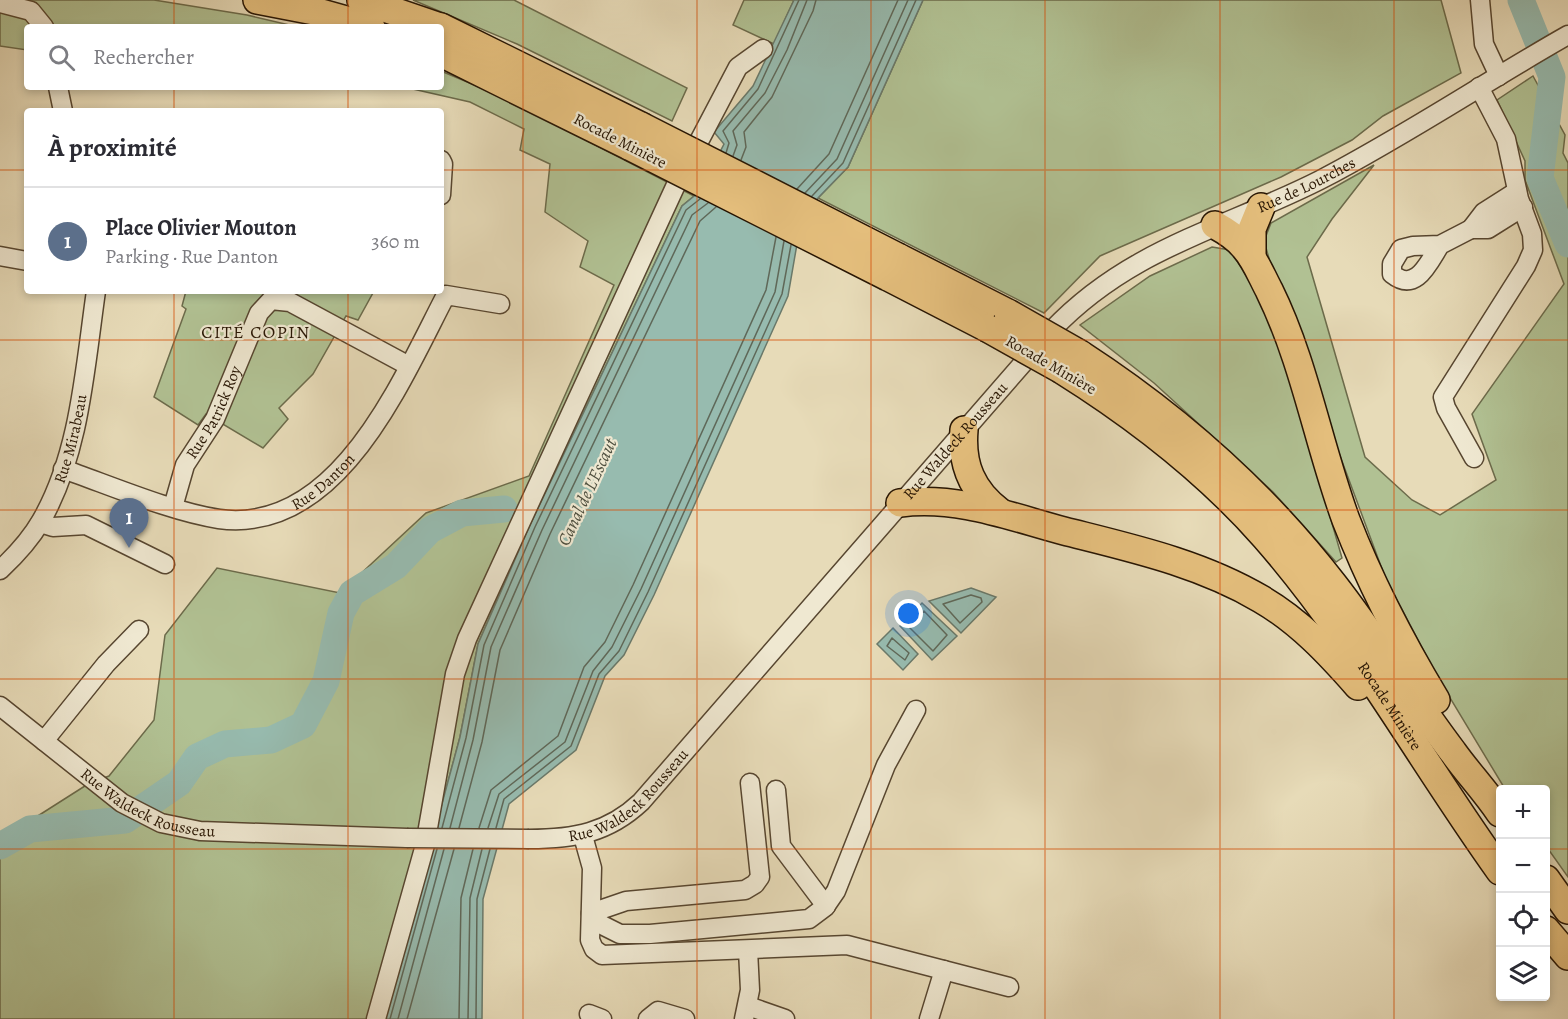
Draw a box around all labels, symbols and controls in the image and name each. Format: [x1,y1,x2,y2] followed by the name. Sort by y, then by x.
[24,24,444,90] search box
[45,41,78,74] icon: search
[93,42,194,72] text: Rechercher
[570,108,670,174] street label: Rocade Minière
[48,130,177,165] text: À proximité
[1254,152,1360,218] street label: Rue de Lourches
[105,213,297,243] text: Place Olivier Mouton
[64,228,71,255] text: 1
[371,228,420,255] text: 360 m
[105,243,278,270] text: Parking · Rue Danton
[201,320,311,344] district label: CITÉ COPIN
[1001,330,1101,400] street label: Rocade Minière
[181,362,247,463] street label: Rue Patrick Roy
[898,377,1013,504] street label: Rue Waldeck Rousseau
[49,392,93,487] street label: Rue Mirabeau
[552,434,623,550] water label: Canal de L'Escaut
[287,449,360,516] street label: Rue Danton
[110,498,148,548] pin: 1
[894,599,923,628] your location
[1352,658,1427,755] street label: Rocade Minière
[567,744,694,848] street label: Rue Waldeck Rousseau
[76,763,216,843] street label: Rue Waldeck Rousseau
[1496,785,1550,1001] map controls
[1496,785,1550,839] button: +
[1496,839,1550,893] button: −
[1496,893,1550,947] button: locate
[1496,947,1550,1001] button: layers

